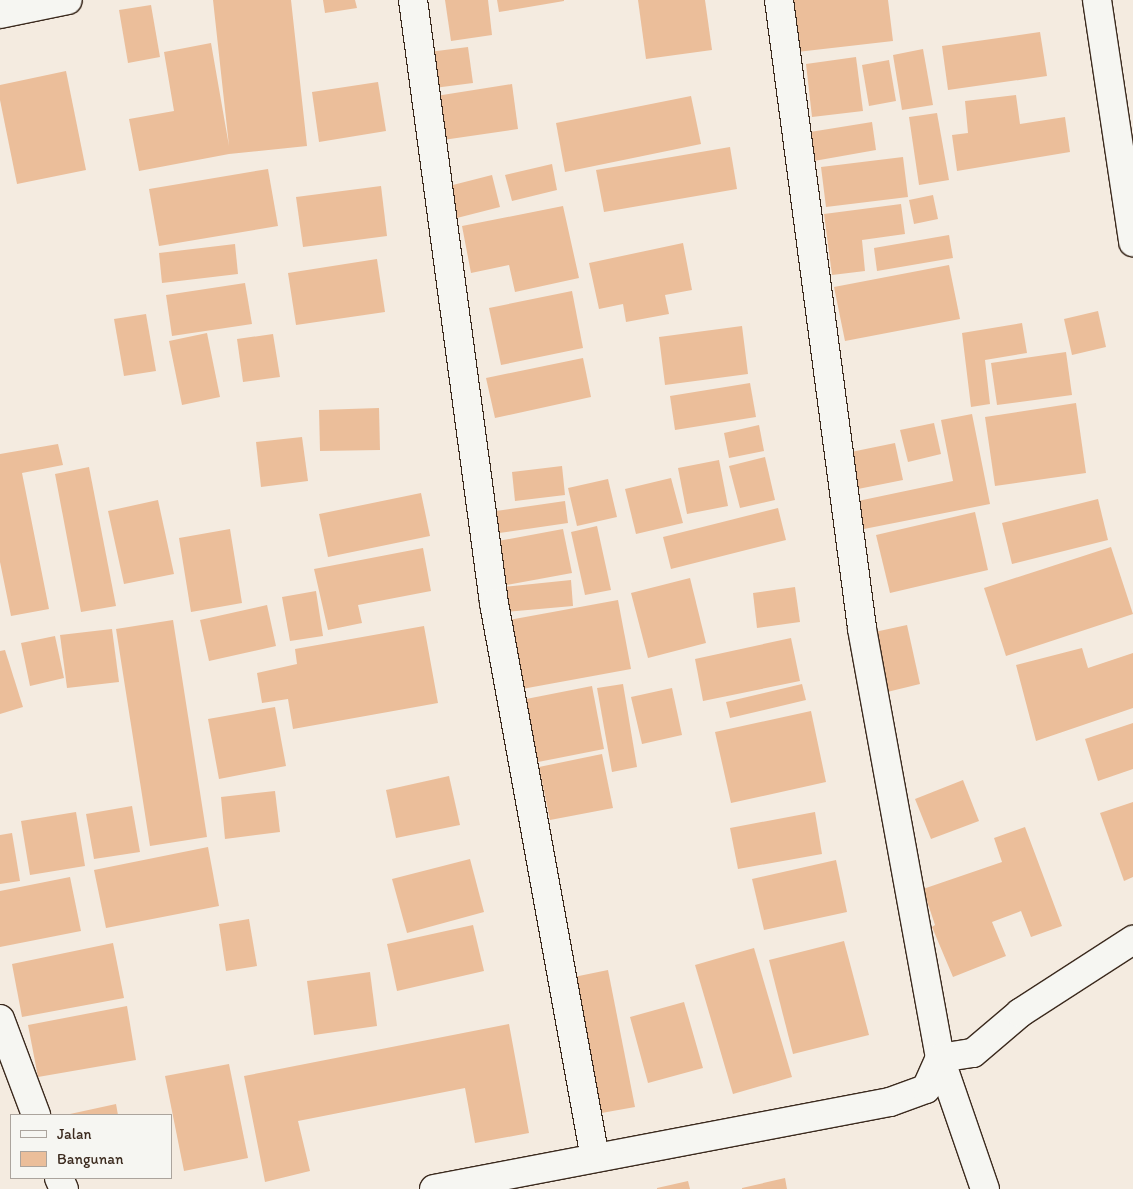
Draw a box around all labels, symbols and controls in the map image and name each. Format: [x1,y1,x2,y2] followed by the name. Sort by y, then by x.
[10,1114,172,1179] legend
[57,1125,91,1143] text: Jalan
[57,1150,124,1168] text: Bangunan

